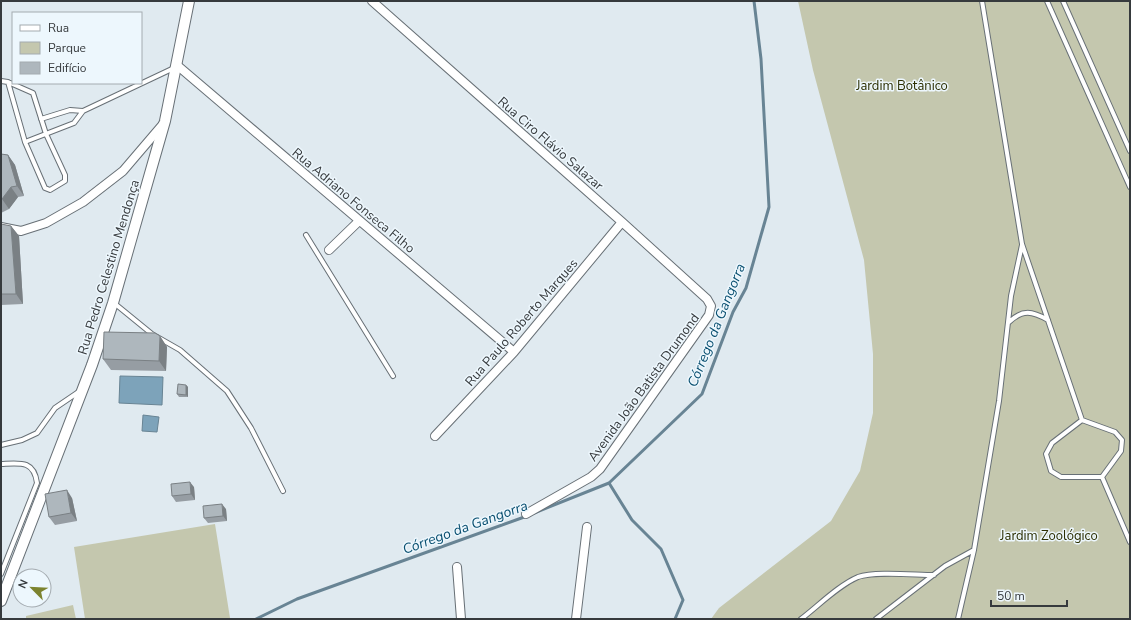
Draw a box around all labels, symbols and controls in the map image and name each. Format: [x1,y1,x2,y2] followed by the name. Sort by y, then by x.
[12,12,142,84] legend
[48,20,69,36] text: Rua
[48,40,86,56] text: Parque
[48,60,87,76] text: Edifício
[855,77,948,95] park label: Jardim Botânico
[494,93,607,195] street label: Rua Ciro Flávio Salazar
[288,144,419,258] street label: Rua Adriano Fonseca Filho
[74,178,144,357] street label: Rua Pedro Celestino Mendonça
[461,255,582,390] street label: Rua Paulo Roberto Marques
[683,261,750,390] water label: Córrego da Gangorra
[584,310,704,465] street label: Avenida João Batista Drumond
[400,496,530,559] water label: Córrego da Gangorra
[999,527,1098,545] park label: Jardim Zoológico
[12,568,52,608] north arrow
[15,577,32,591] text: N
[991,582,1067,608] scale bar
[997,588,1025,604] text: 50 m

